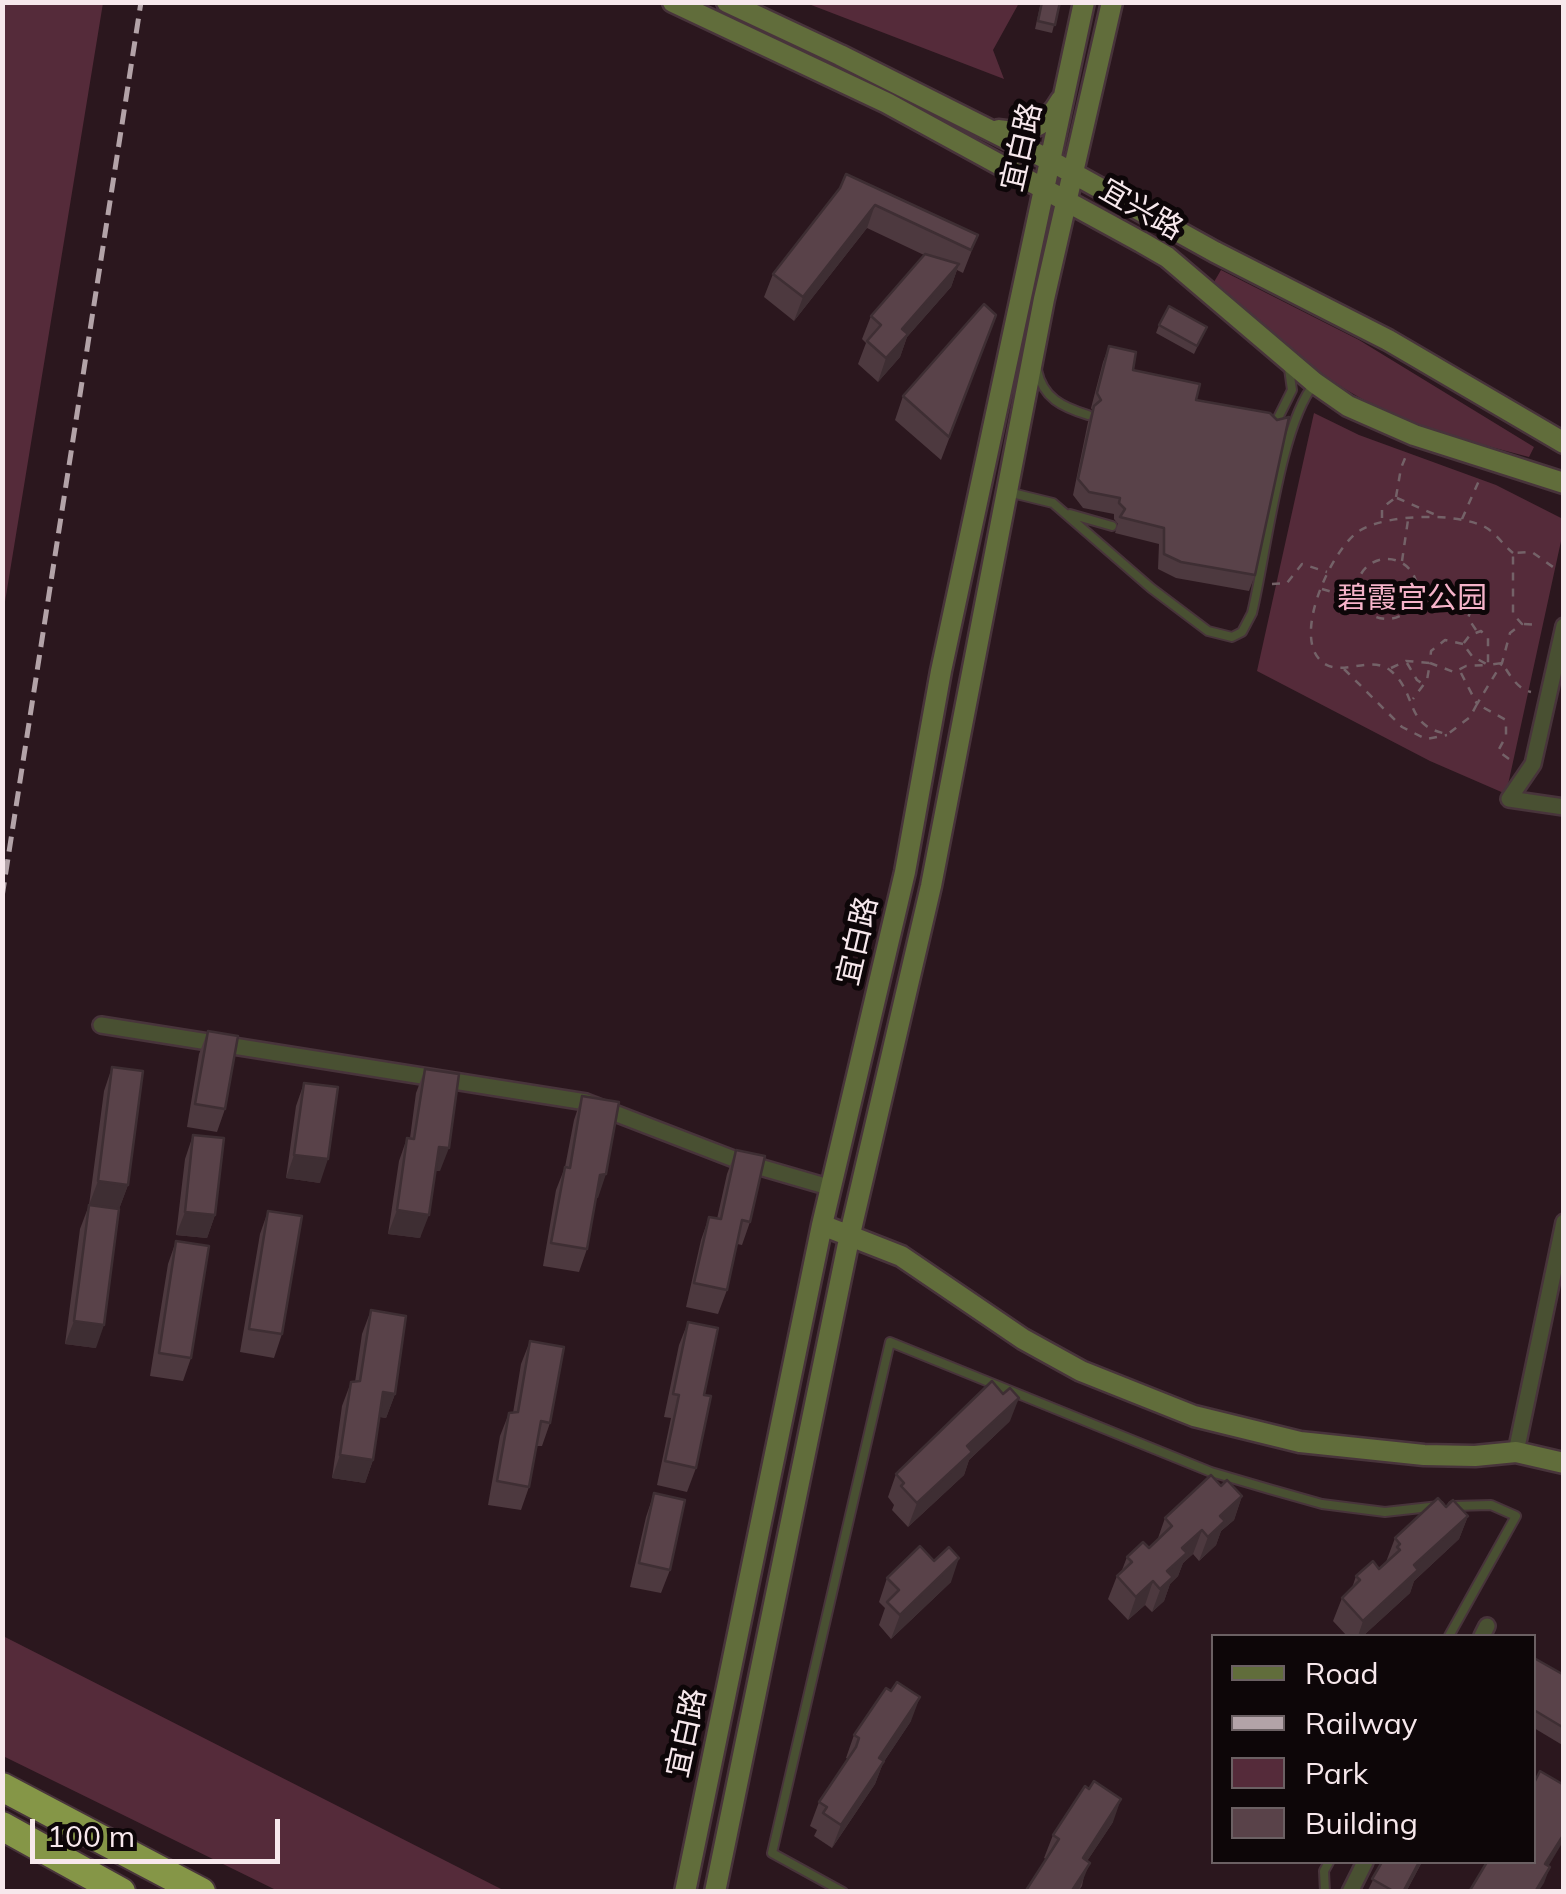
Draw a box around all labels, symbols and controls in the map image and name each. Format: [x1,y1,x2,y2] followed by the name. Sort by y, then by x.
[994,99,1050,195] street label: 宜白路
[1093,172,1189,248] street label: 宜兴路
[1337,581,1487,617] park label: 碧霞宫公园
[830,893,886,989] street label: 宜白路
[1211,1634,1536,1864] legend
[1305,1654,1379,1692] text: Road
[660,1685,714,1781] street label: 宜白路
[1305,1704,1418,1742] text: Railway
[1305,1754,1368,1792] text: Park
[35,1799,285,1861] scale bar
[1305,1804,1418,1842] text: Building
[47,1817,135,1855] text: 100 m

